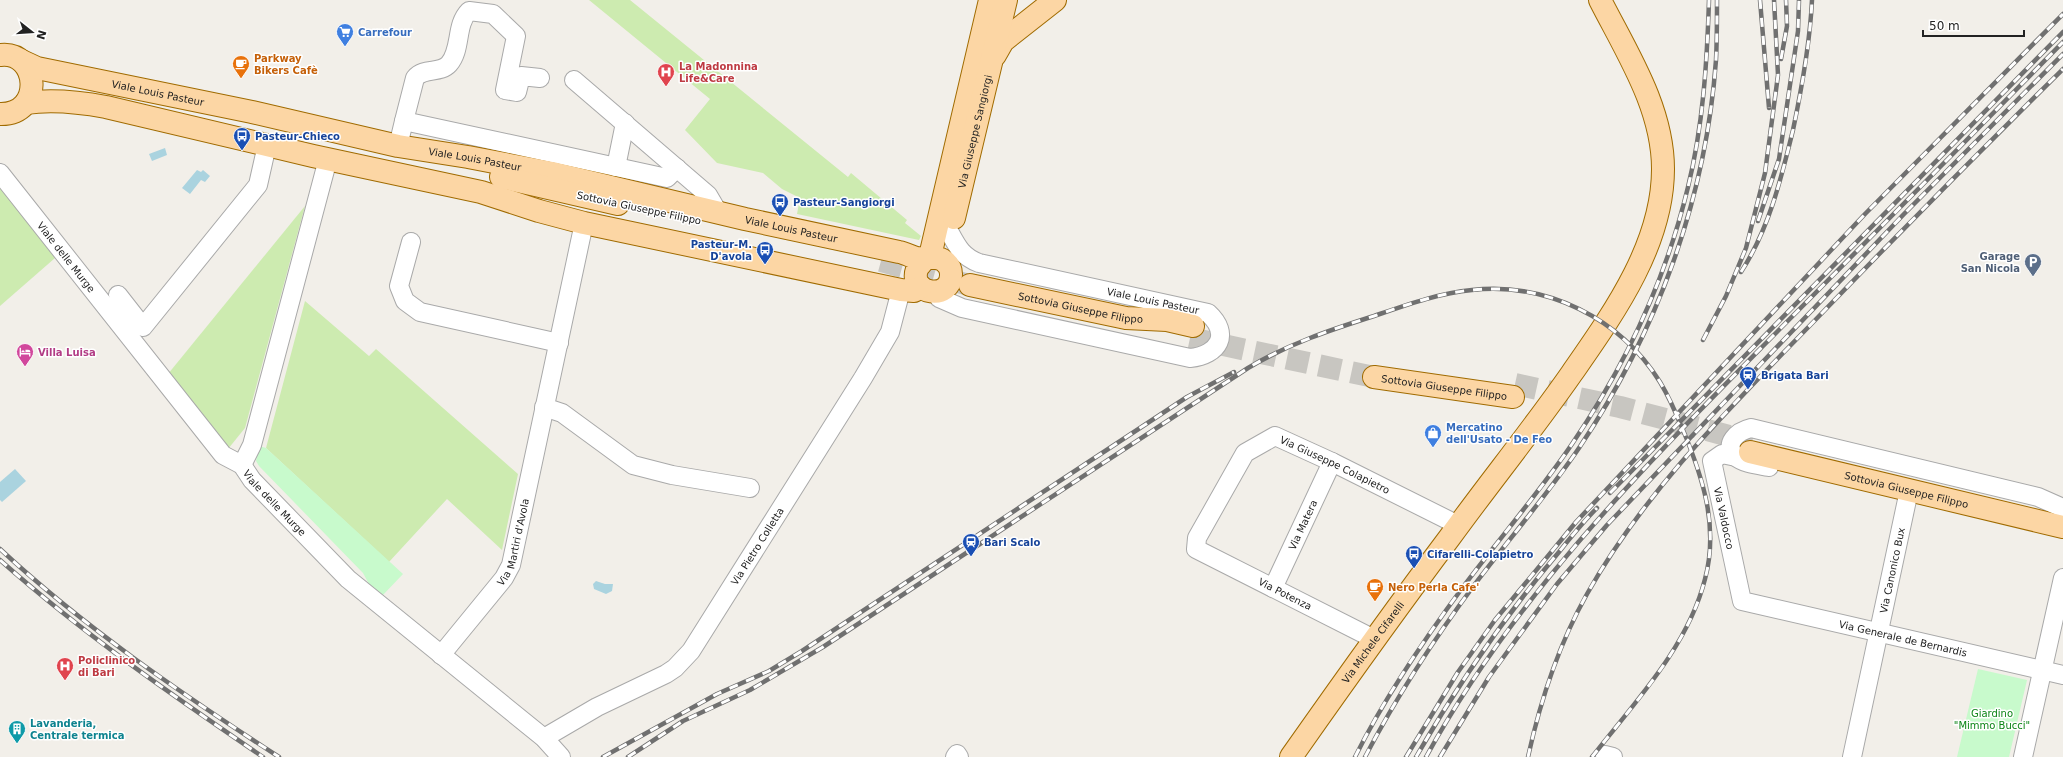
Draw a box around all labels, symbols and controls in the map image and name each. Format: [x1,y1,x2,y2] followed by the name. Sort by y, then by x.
[12,12,52,52] north arrow
[1923,12,2024,38] scale bar
[1929,19,1960,33] text: 50 m
[335,22,355,47] supermarket icon: Carrefour
[358,27,412,38] place label: Carrefour
[34,28,49,41] text: N
[254,53,318,76] place label: Parkway Bikers Cafè
[231,54,251,79] cafe icon: Parkway Bikers Cafè
[679,61,758,84] place label: La Madonnina Life&Care
[656,62,676,87] hospital icon: La Madonnina Life&Care
[956,74,993,189] street label: Via Giuseppe Sangiorgi
[111,78,206,108] street label: Viale Louis Pasteur
[232,126,252,151] bus stop icon: Pasteur-Chieco
[255,131,340,142] place label: Pasteur-Chieco
[428,145,523,173] street label: Viale Louis Pasteur
[576,189,702,227] street label: Sottovia Giuseppe Filippo
[770,192,790,217] bus stop icon: Pasteur-Sangiorgi
[793,197,895,208] place label: Pasteur-Sangiorgi
[744,214,839,244] street label: Viale Louis Pasteur
[35,220,98,294] street label: Viale delle Murge
[691,239,752,262] place label: Pasteur-M. D'avola
[755,240,775,265] bus stop icon: Pasteur-M. D'avola
[1961,251,2020,274] place label: Garage San Nicola
[2023,252,2043,277] parking icon: Garage San Nicola
[1106,286,1201,316] street label: Viale Louis Pasteur
[1017,290,1143,324] street label: Sottovia Giuseppe Filippo
[15,342,35,367] hotel icon: Villa Luisa
[38,347,96,358] place label: Villa Luisa
[1738,365,1758,390] station icon: Brigata Bari
[1761,370,1829,381] place label: Brigata Bari
[1381,373,1508,402] street label: Sottovia Giuseppe Filippo
[1446,422,1552,445] place label: Mercatino dell'Usato - De Feo
[1423,423,1443,448] shop icon: Mercatino dell'Usato - De Feo
[1278,434,1392,496] street label: Via Giuseppe Colapietro
[241,468,308,538] street label: Viale delle Murge
[1844,469,1970,510] street label: Sottovia Giuseppe Filippo
[1712,486,1736,550] street label: Via Valdocco
[495,497,531,588] street label: Via Martiri d'Avola
[1286,498,1319,551] street label: Via Matera
[729,505,786,587] street label: Via Pietro Colletta
[1877,526,1907,614] street label: Via Canonico Bux
[961,532,981,557] station icon: Bari Scalo
[984,537,1041,548] place label: Bari Scalo
[1404,544,1424,569] bus stop icon: Cifarelli-Colapietro
[1427,549,1533,560] place label: Cifarelli-Colapietro
[1257,576,1313,612] street label: Via Potenza
[1365,577,1385,602] cafe icon: Nero Perla Cafe'
[1388,582,1479,593] place label: Nero Perla Cafe'
[1340,599,1406,685] street label: Via Michele Cifarelli
[1838,618,1968,658] street label: Via Generale de Bernardis
[78,655,135,678] place label: Policlinico di Bari
[55,656,75,681] hospital icon: Policlinico di Bari
[1954,708,2030,731] park label: Giardino "Mimmo Bucci"
[30,718,124,741] place label: Lavanderia, Centrale termica
[7,719,27,744] building icon: Lavanderia, Centrale termica

